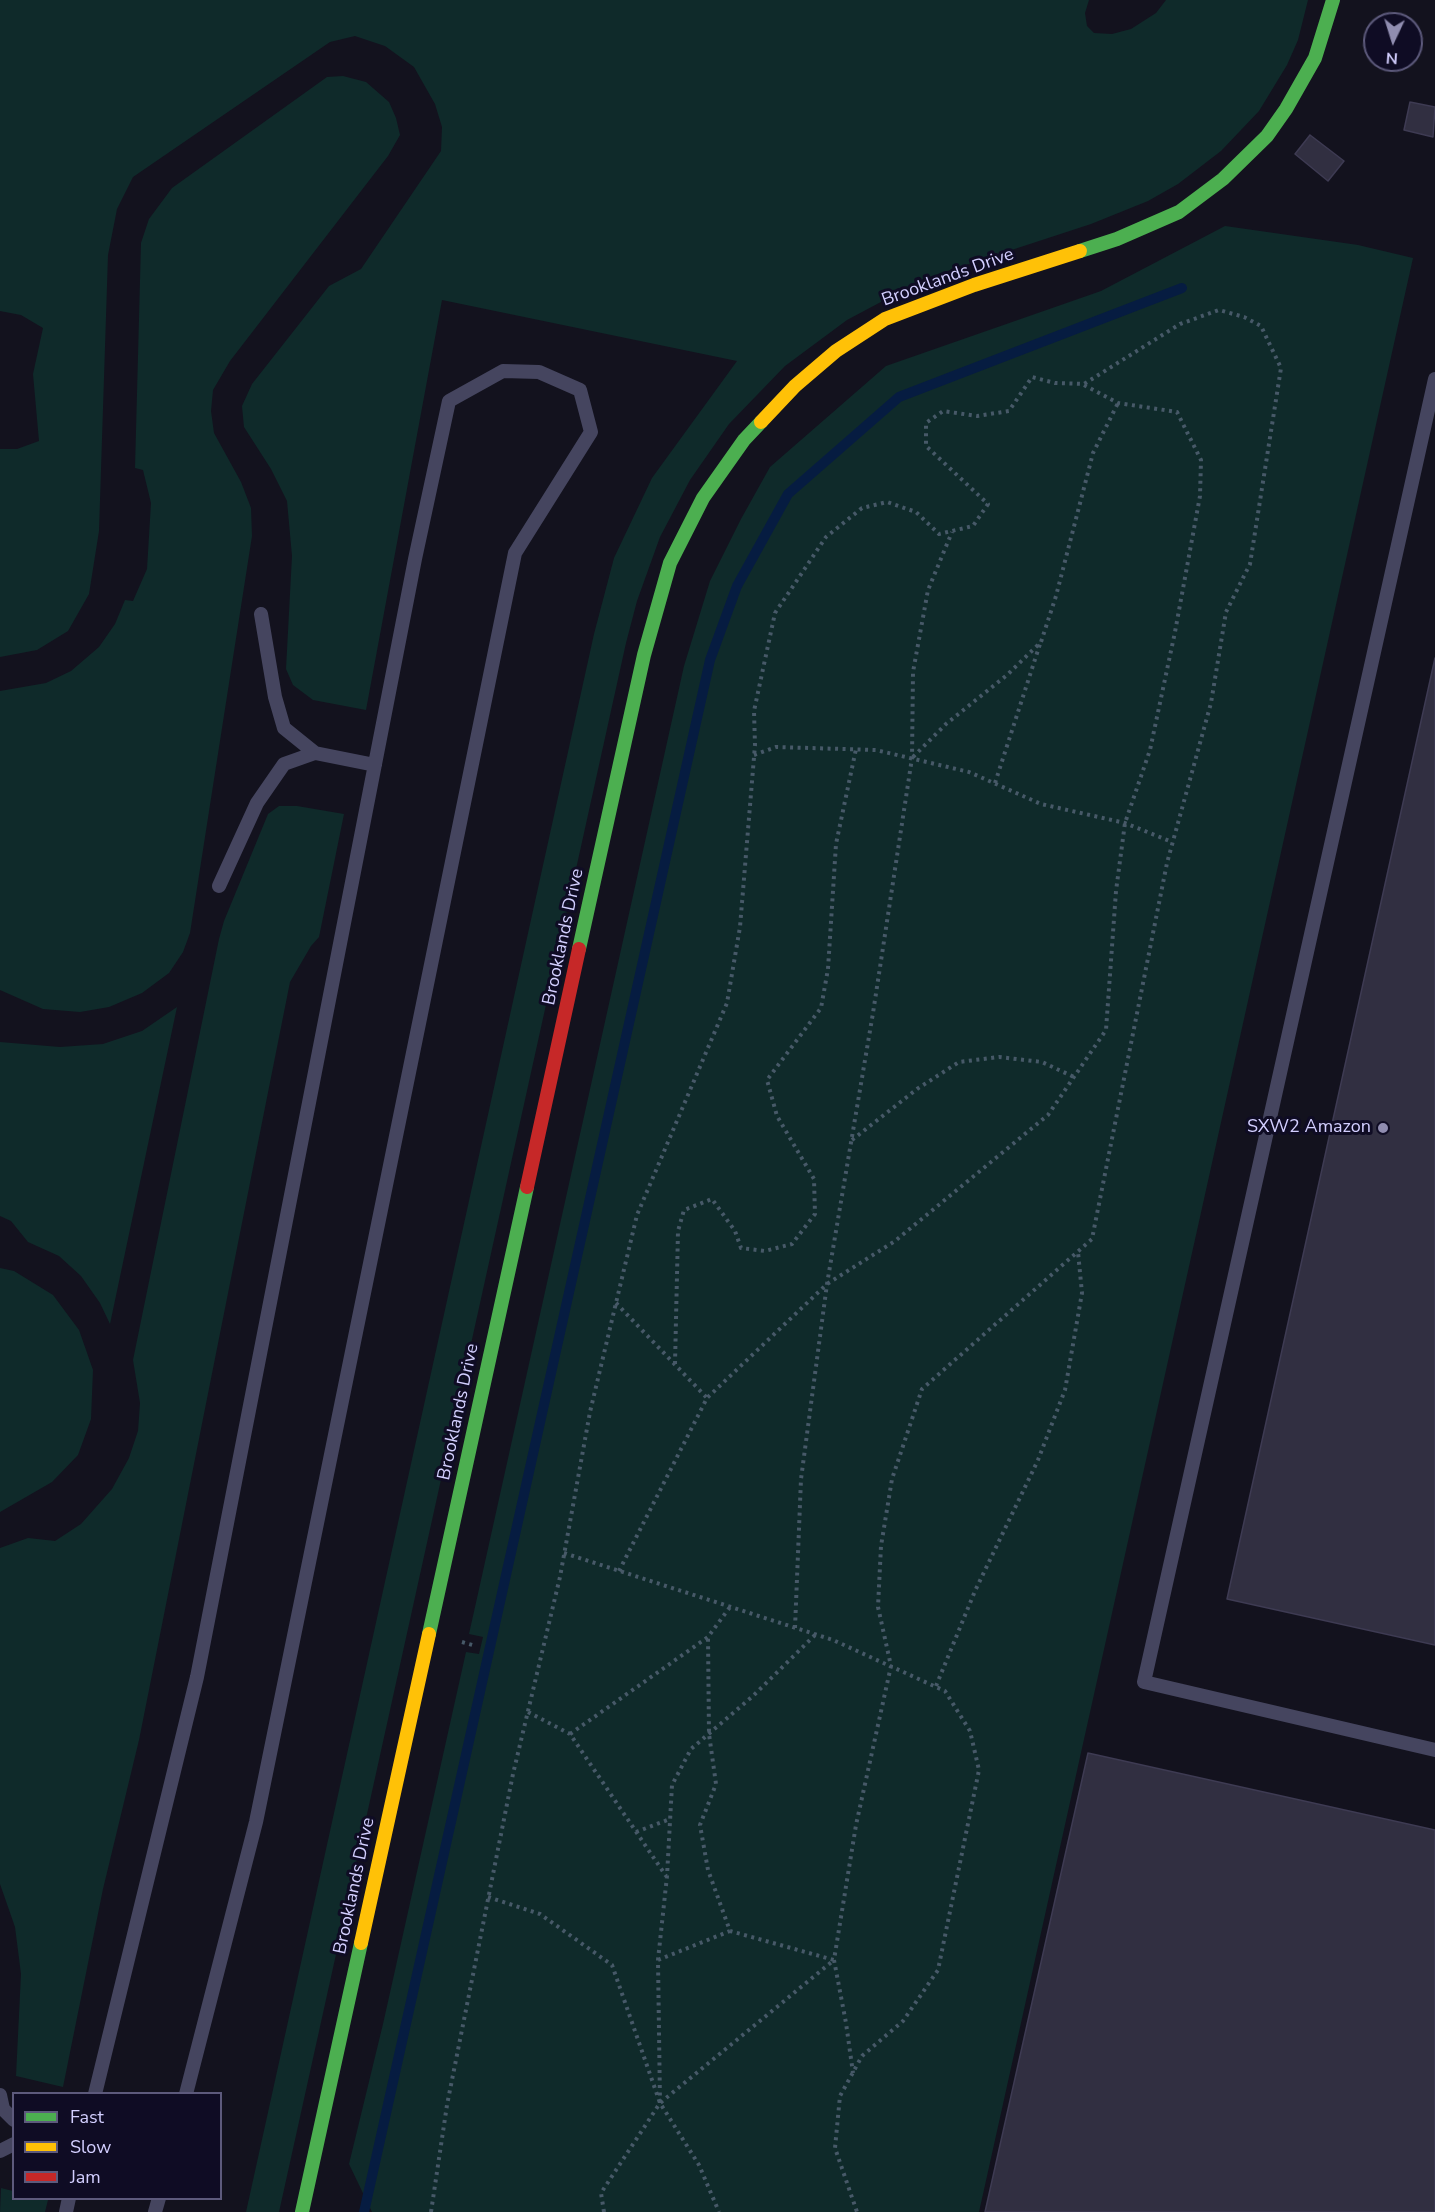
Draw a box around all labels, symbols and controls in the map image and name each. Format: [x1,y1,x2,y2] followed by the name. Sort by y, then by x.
[1363,12,1423,72] north arrow
[1385,47,1399,69] text: N
[879,244,1017,312] street label: Brooklands Drive
[539,867,589,1007] street label: Brooklands Drive
[1247,1117,1371,1139] place label: SXW2 Amazon
[1376,1121,1390,1135] marker: SXW2 Amazon
[434,1342,484,1482] street label: Brooklands Drive
[330,1816,380,1956] street label: Brooklands Drive
[12,2092,222,2200] legend
[70,2105,104,2129] text: Fast
[70,2135,111,2159] text: Slow
[70,2165,101,2189] text: Jam

